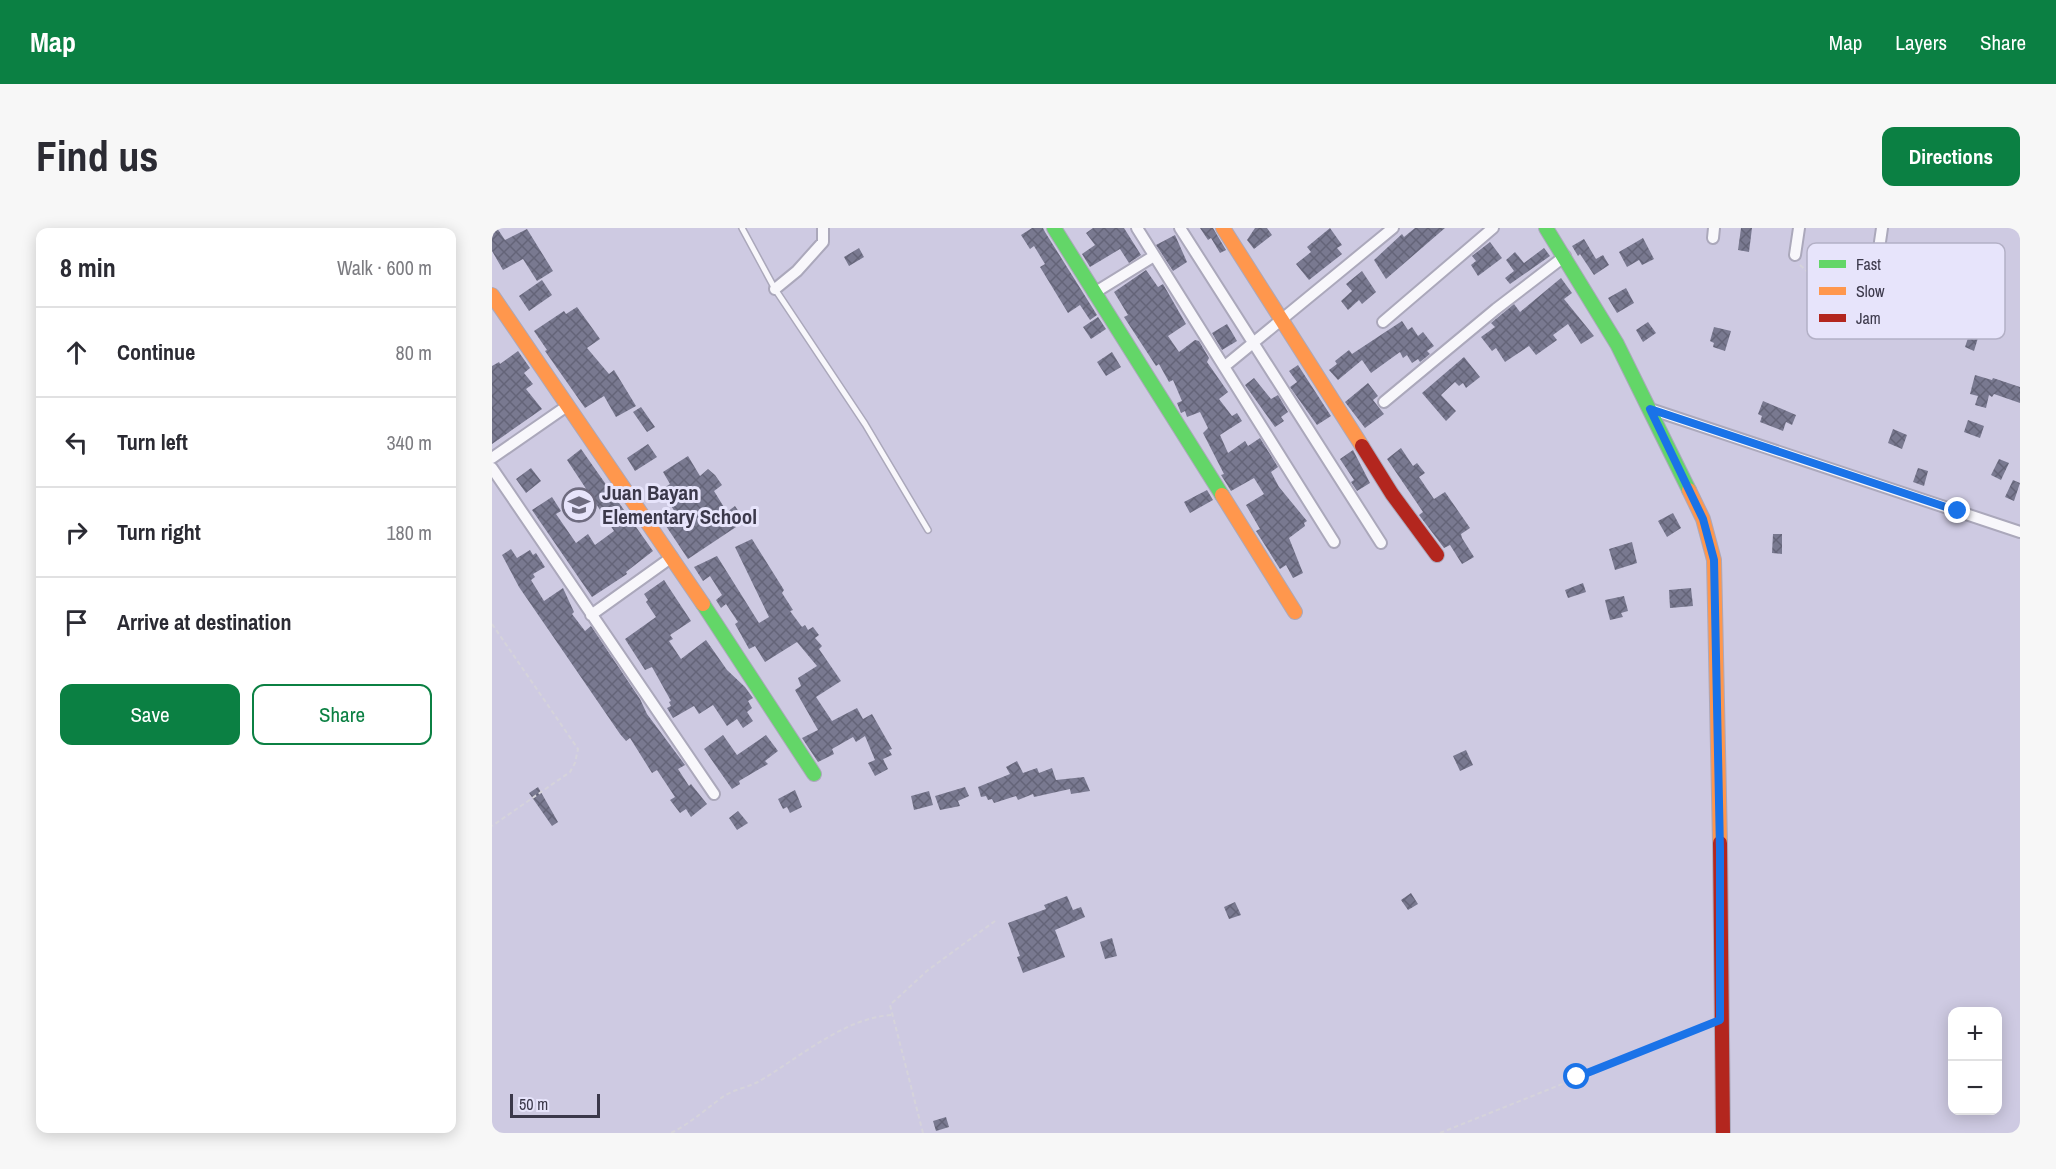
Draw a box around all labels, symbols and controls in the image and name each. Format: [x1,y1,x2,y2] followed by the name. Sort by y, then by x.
[30,23,76,61] text: Map
[1829,28,1862,57] text: Map
[1895,28,1947,57] text: Layers
[1980,28,2026,57] text: Share
[1882,127,2020,186] button: Directions
[36,128,158,184] text: Find us
[1807,243,2005,339] legend
[60,250,116,285] text: 8 min
[1856,253,1881,275] text: Fast
[337,254,432,281] text: Walk · 600 m
[1856,280,1885,302] text: Slow
[1856,307,1881,329] text: Jam
[60,336,93,369] icon: ahead
[117,337,195,367] text: Continue
[396,339,432,366] text: 80 m
[60,426,93,459] icon: left
[117,427,188,457] text: Turn left
[386,429,432,456] text: 340 m
[602,478,757,531] place label: Juan Bayan Elementary School
[561,487,597,523] school or university icon: Juan Bayan Elementary School
[1944,497,1970,523] route end
[60,516,93,549] icon: right
[117,517,201,547] text: Turn right
[386,519,432,546] text: 180 m
[60,606,93,639] icon: arrive
[117,607,291,637] text: Arrive at destination
[60,684,240,745] button: Save
[252,684,432,745] button: Share
[1948,1007,2002,1115] map controls
[1948,1007,2002,1061] button: +
[1948,1061,2002,1115] button: −
[1563,1063,1589,1089] route start
[510,1091,600,1118] scale bar
[519,1093,548,1115] text: 50 m

